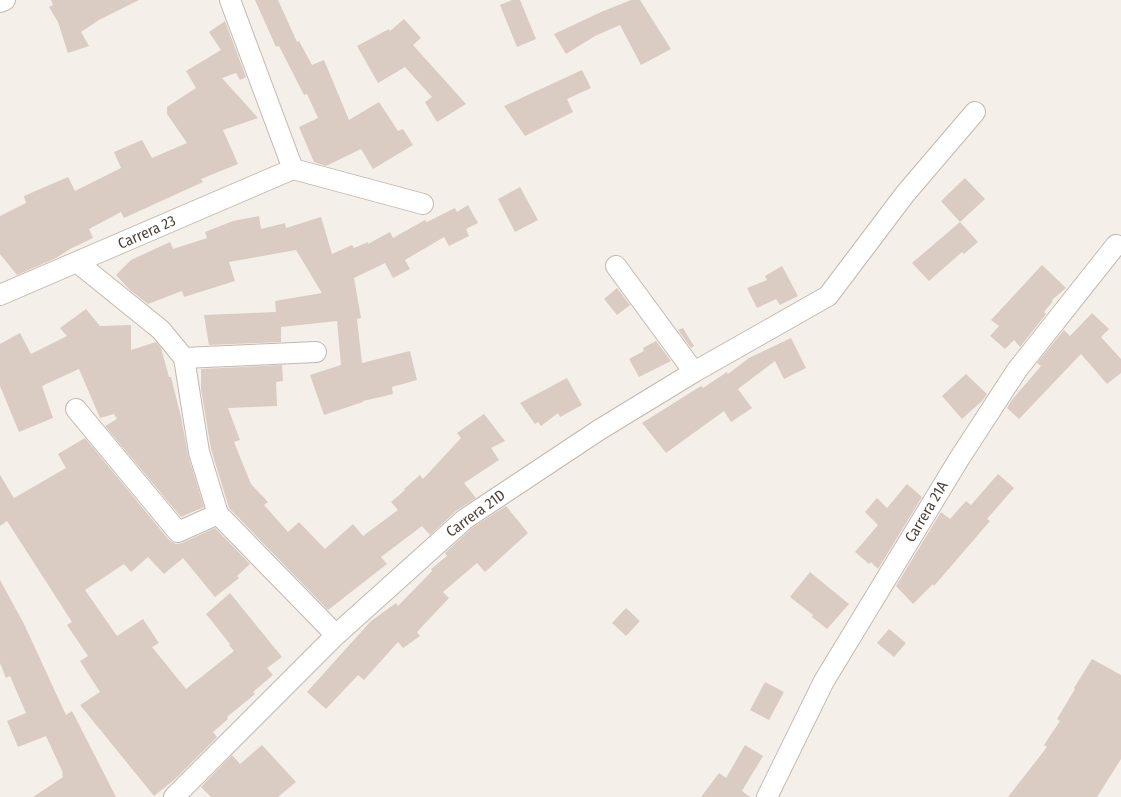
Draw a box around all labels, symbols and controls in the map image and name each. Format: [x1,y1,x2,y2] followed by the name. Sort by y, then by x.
[115,212,179,254] street label: Carrera 23
[902,478,952,546] street label: Carrera 21A
[443,487,509,541] street label: Carrera 21D

